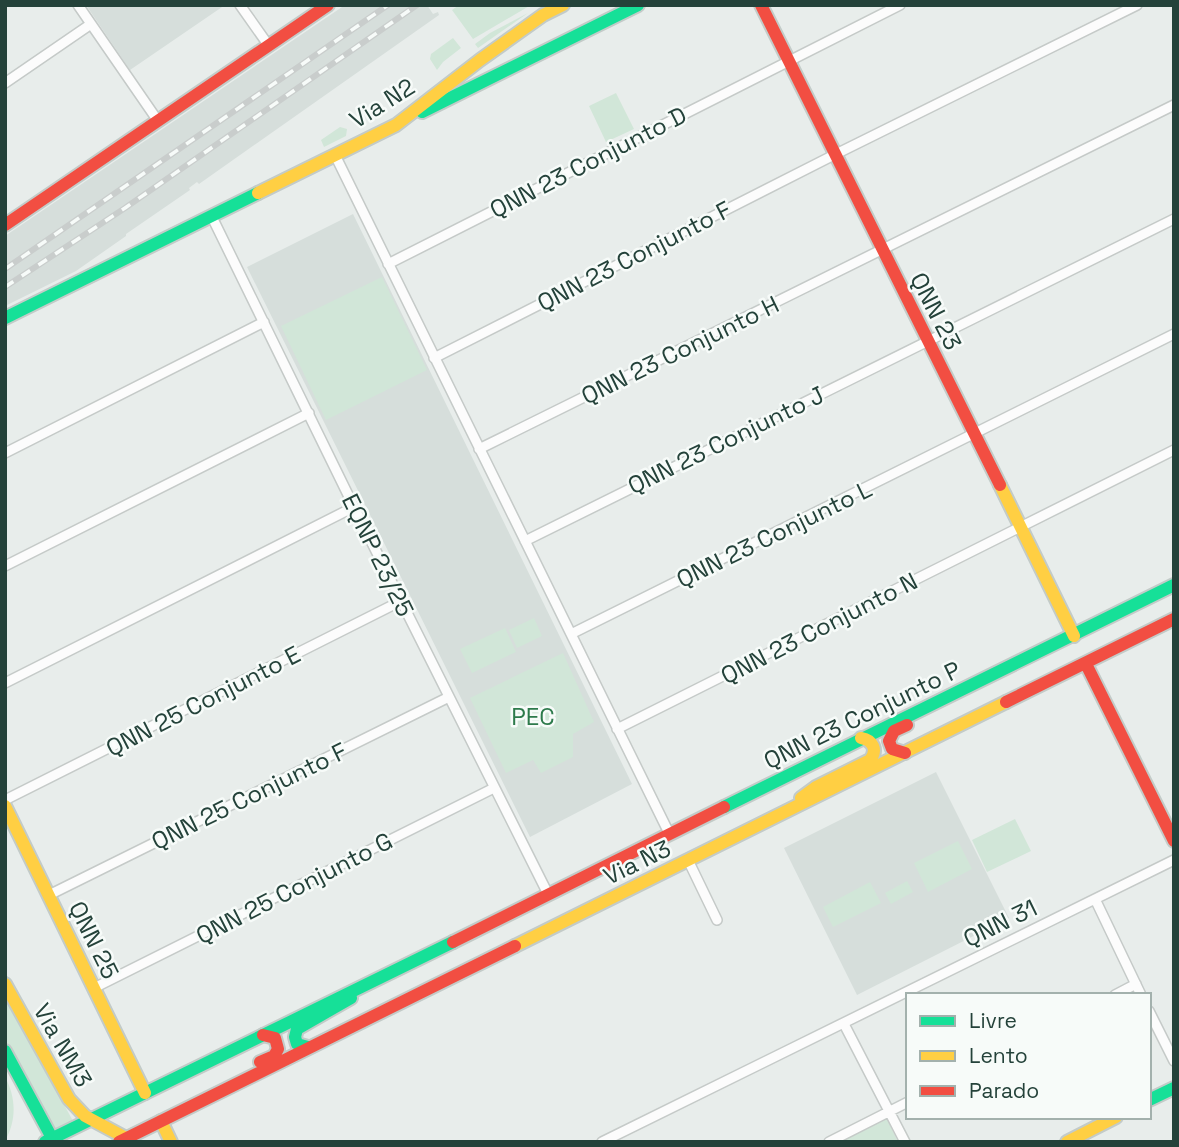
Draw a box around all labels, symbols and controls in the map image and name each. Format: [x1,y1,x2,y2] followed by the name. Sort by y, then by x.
[344,71,420,135] street label: Via N2
[484,99,692,225] street label: QNN 23 Conjunto D
[532,194,736,318] street label: QNN 23 Conjunto F
[903,267,969,355] street label: QNN 23
[576,289,784,411] street label: QNN 23 Conjunto H
[623,379,829,501] street label: QNN 23 Conjunto J
[671,473,877,595] street label: QNN 23 Conjunto L
[335,489,421,621] street label: EQNP 23/25
[715,565,923,691] street label: QNN 23 Conjunto N
[101,639,305,763] street label: QNN 25 Conjunto E
[759,654,965,776] street label: QNN 23 Conjunto P
[511,701,555,732] park label: PEC
[146,735,352,857] street label: QNN 25 Conjunto F
[191,825,397,951] street label: QNN 25 Conjunto G
[598,832,676,892] street label: Via N3
[958,892,1042,954] street label: QNN 31
[62,896,126,984] street label: QNN 25
[906,993,1151,1119] legend
[27,997,99,1093] street label: Via NM3
[969,1007,1017,1034] text: Livre
[969,1042,1028,1069] text: Lento
[969,1077,1039,1104] text: Parado

